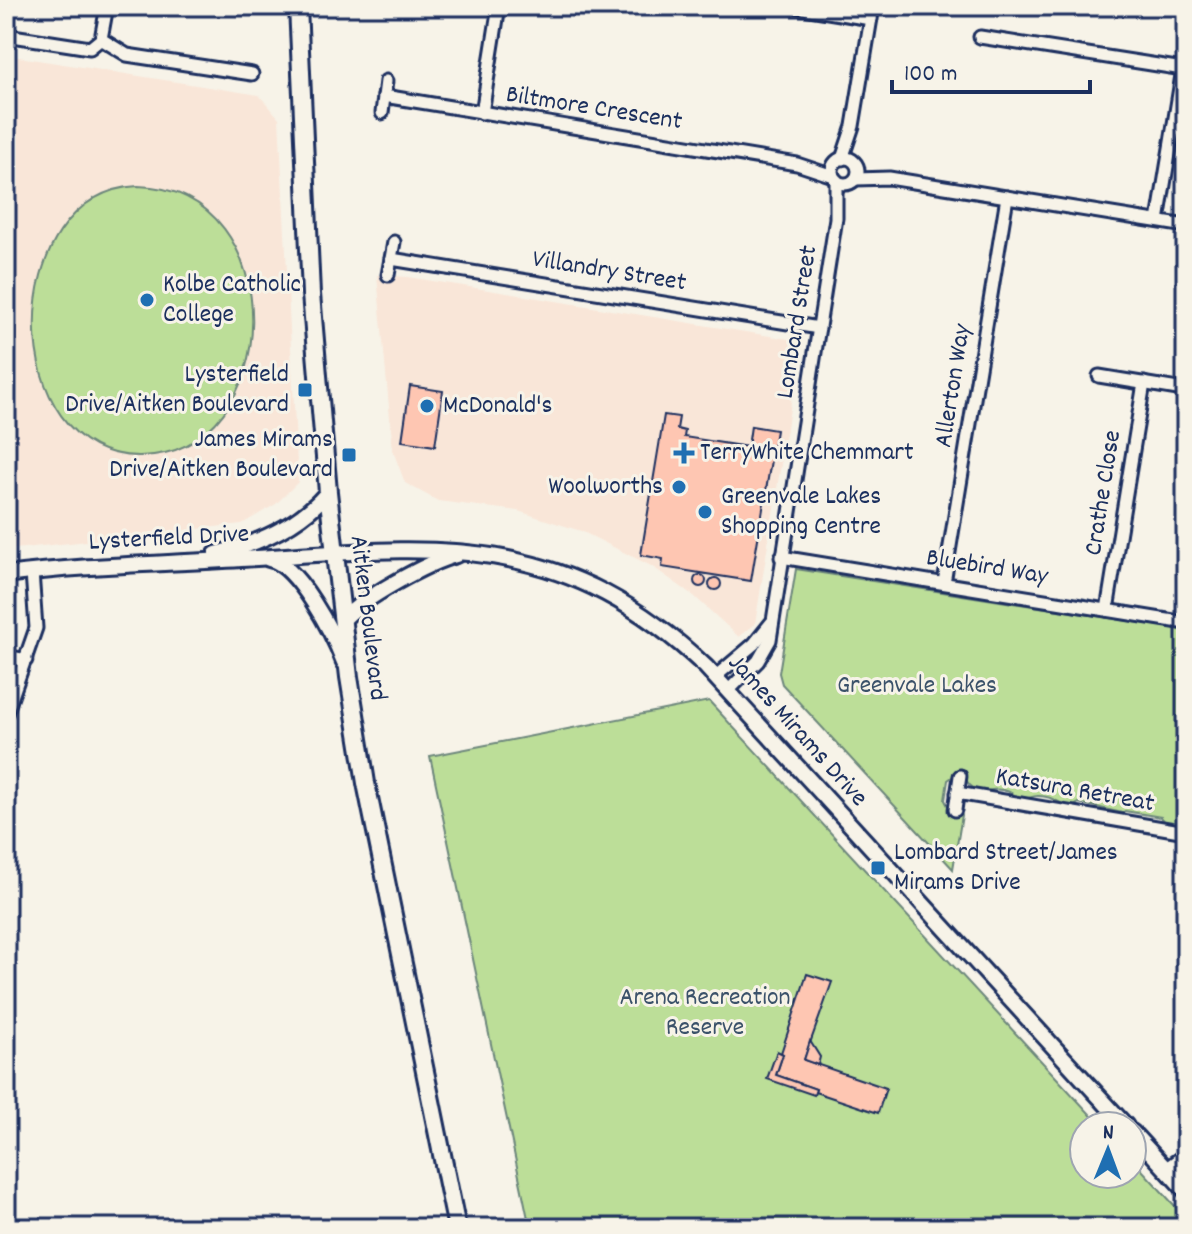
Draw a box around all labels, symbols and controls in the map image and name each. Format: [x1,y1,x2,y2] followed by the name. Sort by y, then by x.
[892,44,1090,94] scale bar
[904,58,957,92] text: 100 m
[503,77,685,141] street label: Biltmore Crescent
[529,242,689,302] street label: Villandry Street
[768,242,828,401] street label: Lombard Street
[163,267,301,334] place label: Kolbe Catholic College
[138,291,156,309] marker: Kolbe Catholic College
[926,321,982,450] street label: Allerton Way
[65,357,289,424] place label: Lysterfield Drive/Aitken Boulevard
[296,381,314,399] marker: Lysterfield Drive/Aitken Boulevard
[443,388,552,425] place label: McDonald's
[418,397,436,415] marker: McDonald's
[109,422,333,489] place label: James Mirams Drive/Aitken Boulevard
[1076,428,1132,558] street label: Crathe Close
[700,435,914,472] place label: TerryWhite Chemmart
[675,444,693,462] marker: TerryWhite Chemmart
[340,446,358,464] marker: James Mirams Drive/Aitken Boulevard
[548,469,663,506] place label: Woolworths
[670,478,688,496] marker: Woolworths
[721,479,881,546] place label: Greenvale Lakes Shopping Centre
[696,503,714,521] marker: Greenvale Lakes Shopping Centre
[88,516,250,562] street label: Lysterfield Drive
[339,533,395,703] street label: Aitken Boulevard
[924,540,1051,596] street label: Bluebird Way
[718,646,876,816] street label: James Mirams Drive
[837,668,997,705] park label: Greenvale Lakes
[993,759,1158,823] street label: Katsura Retreat
[894,835,1118,902] place label: Lombard Street/James Mirams Drive
[869,859,887,877] marker: Lombard Street/James Mirams Drive
[619,980,791,1047] park label: Arena Recreation Reserve
[1068,1110,1148,1190] north arrow
[1103,1118,1114,1149] text: N

